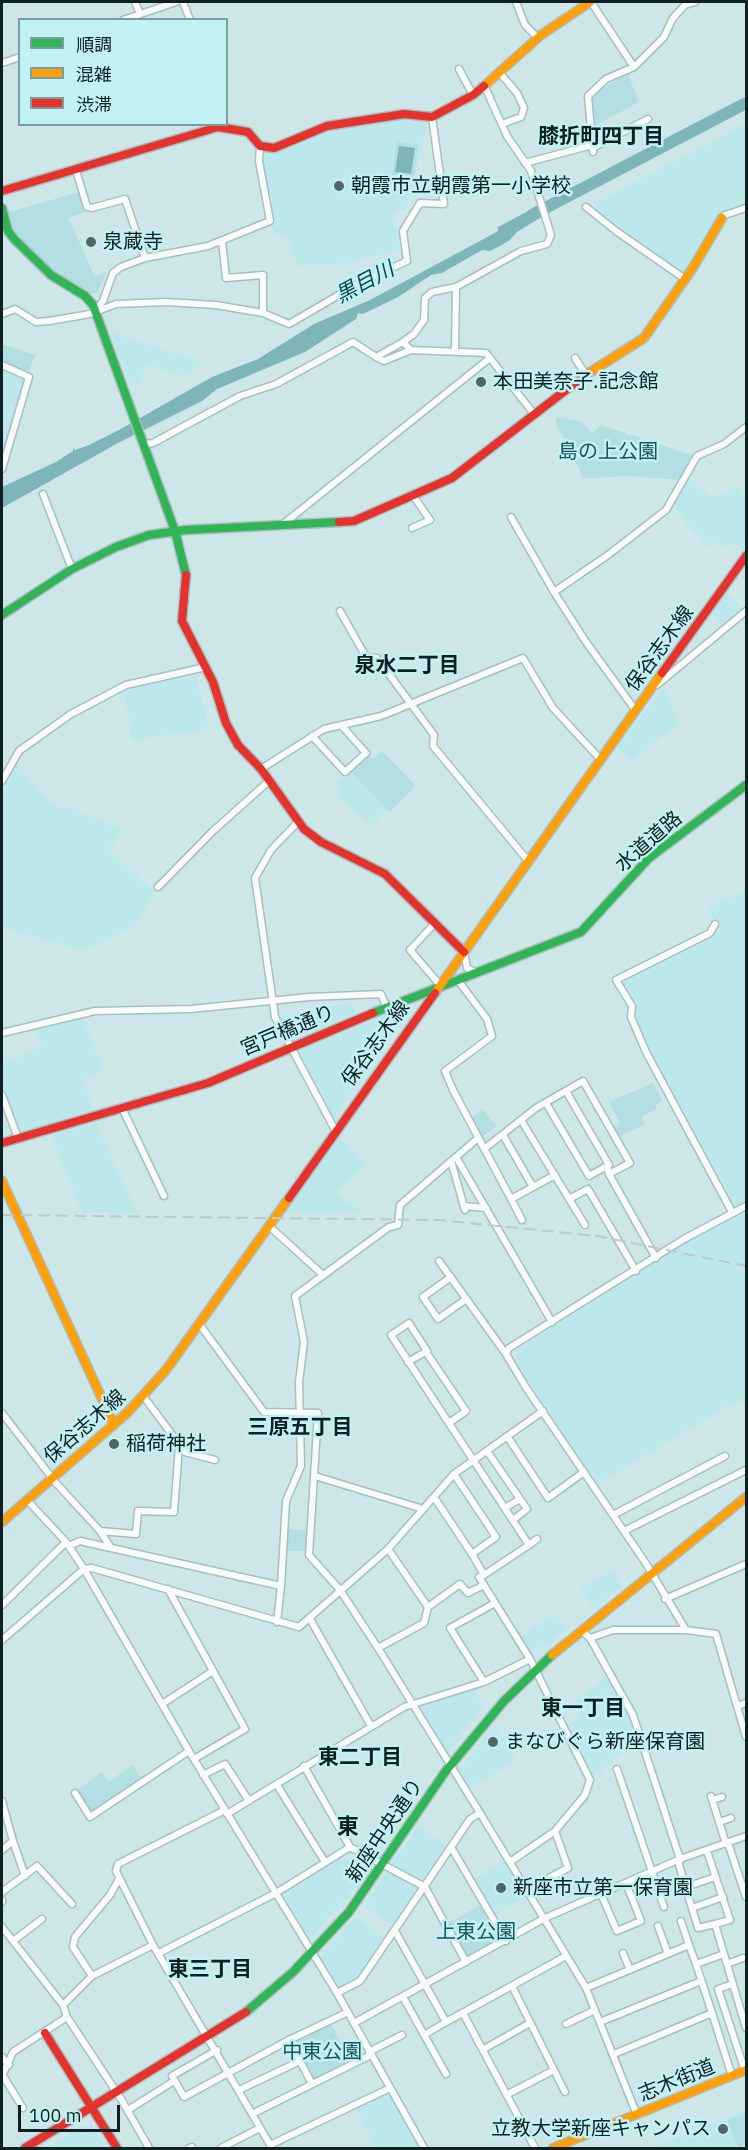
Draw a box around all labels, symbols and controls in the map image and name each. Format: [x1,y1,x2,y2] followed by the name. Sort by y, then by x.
[18,18,228,126] legend
[76,33,112,56] text: 順調
[76,63,112,86] text: 混雑
[76,93,112,116] text: 渋滞
[538,124,664,150] district label: 膝折町四丁目
[351,174,571,198] place label: 朝霞市立朝霞第一小学校
[332,179,346,193] marker: 朝霞市立朝霞第一小学校
[103,230,163,254] place label: 泉蔵寺
[84,235,98,249] marker: 泉蔵寺
[331,257,399,309] water label: 黒目川
[493,370,658,394] place label: 本田美奈子.記念館
[474,375,488,389] marker: 本田美奈子.記念館
[558,440,658,464] park label: 島の上公園
[621,601,699,697] street label: 保谷志木線
[355,653,459,679] district label: 泉水二丁目
[611,807,687,877] street label: 水道道路
[337,996,415,1092] street label: 保谷志木線
[237,1000,339,1062] street label: 宮戸橋通り
[39,1385,131,1469] street label: 保谷志木線
[248,1415,352,1441] district label: 三原五丁目
[126,1432,206,1456] place label: 稲荷神社
[107,1437,121,1451] marker: 稲荷神社
[541,1696,625,1722] district label: 東一丁目
[505,1730,705,1754] place label: まなびぐら新座保育園
[486,1735,500,1749] marker: まなびぐら新座保育園
[318,1745,402,1771] district label: 東二丁目
[342,1775,428,1887] street label: 新座中央通り
[337,1815,359,1841] district label: 東
[513,1876,693,1900] place label: 新座市立第一保育園
[494,1881,508,1895] marker: 新座市立第一保育園
[436,1920,516,1944] park label: 上東公園
[168,1957,252,1983] district label: 東三丁目
[282,2040,362,2064] park label: 中東公園
[635,2055,719,2107] street label: 志木街道
[21,2093,123,2131] scale bar
[29,2104,81,2127] text: 100 m
[491,2117,711,2141] place label: 立教大学新座キャンパス
[716,2122,730,2136] marker: 立教大学新座キャンパス

